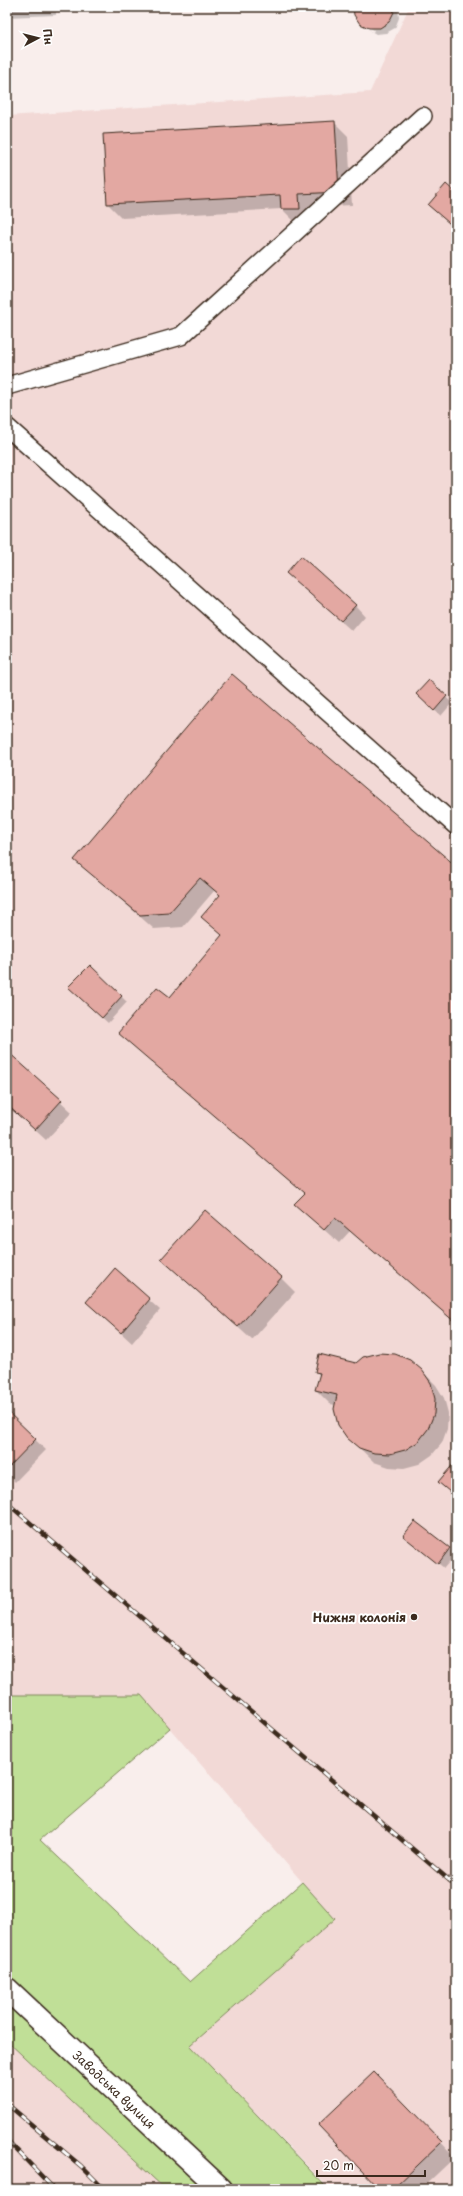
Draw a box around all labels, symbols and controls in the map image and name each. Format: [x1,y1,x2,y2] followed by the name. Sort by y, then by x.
[18,18,58,58] north arrow
[39,28,58,46] text: Пн
[313,1608,406,1626] place label: Нижня колонія
[409,1612,419,1622] marker: Нижня колонія
[69,2046,160,2133] street label: Заводська вулиця
[317,2152,425,2178] scale bar
[323,2156,354,2174] text: 20 m

